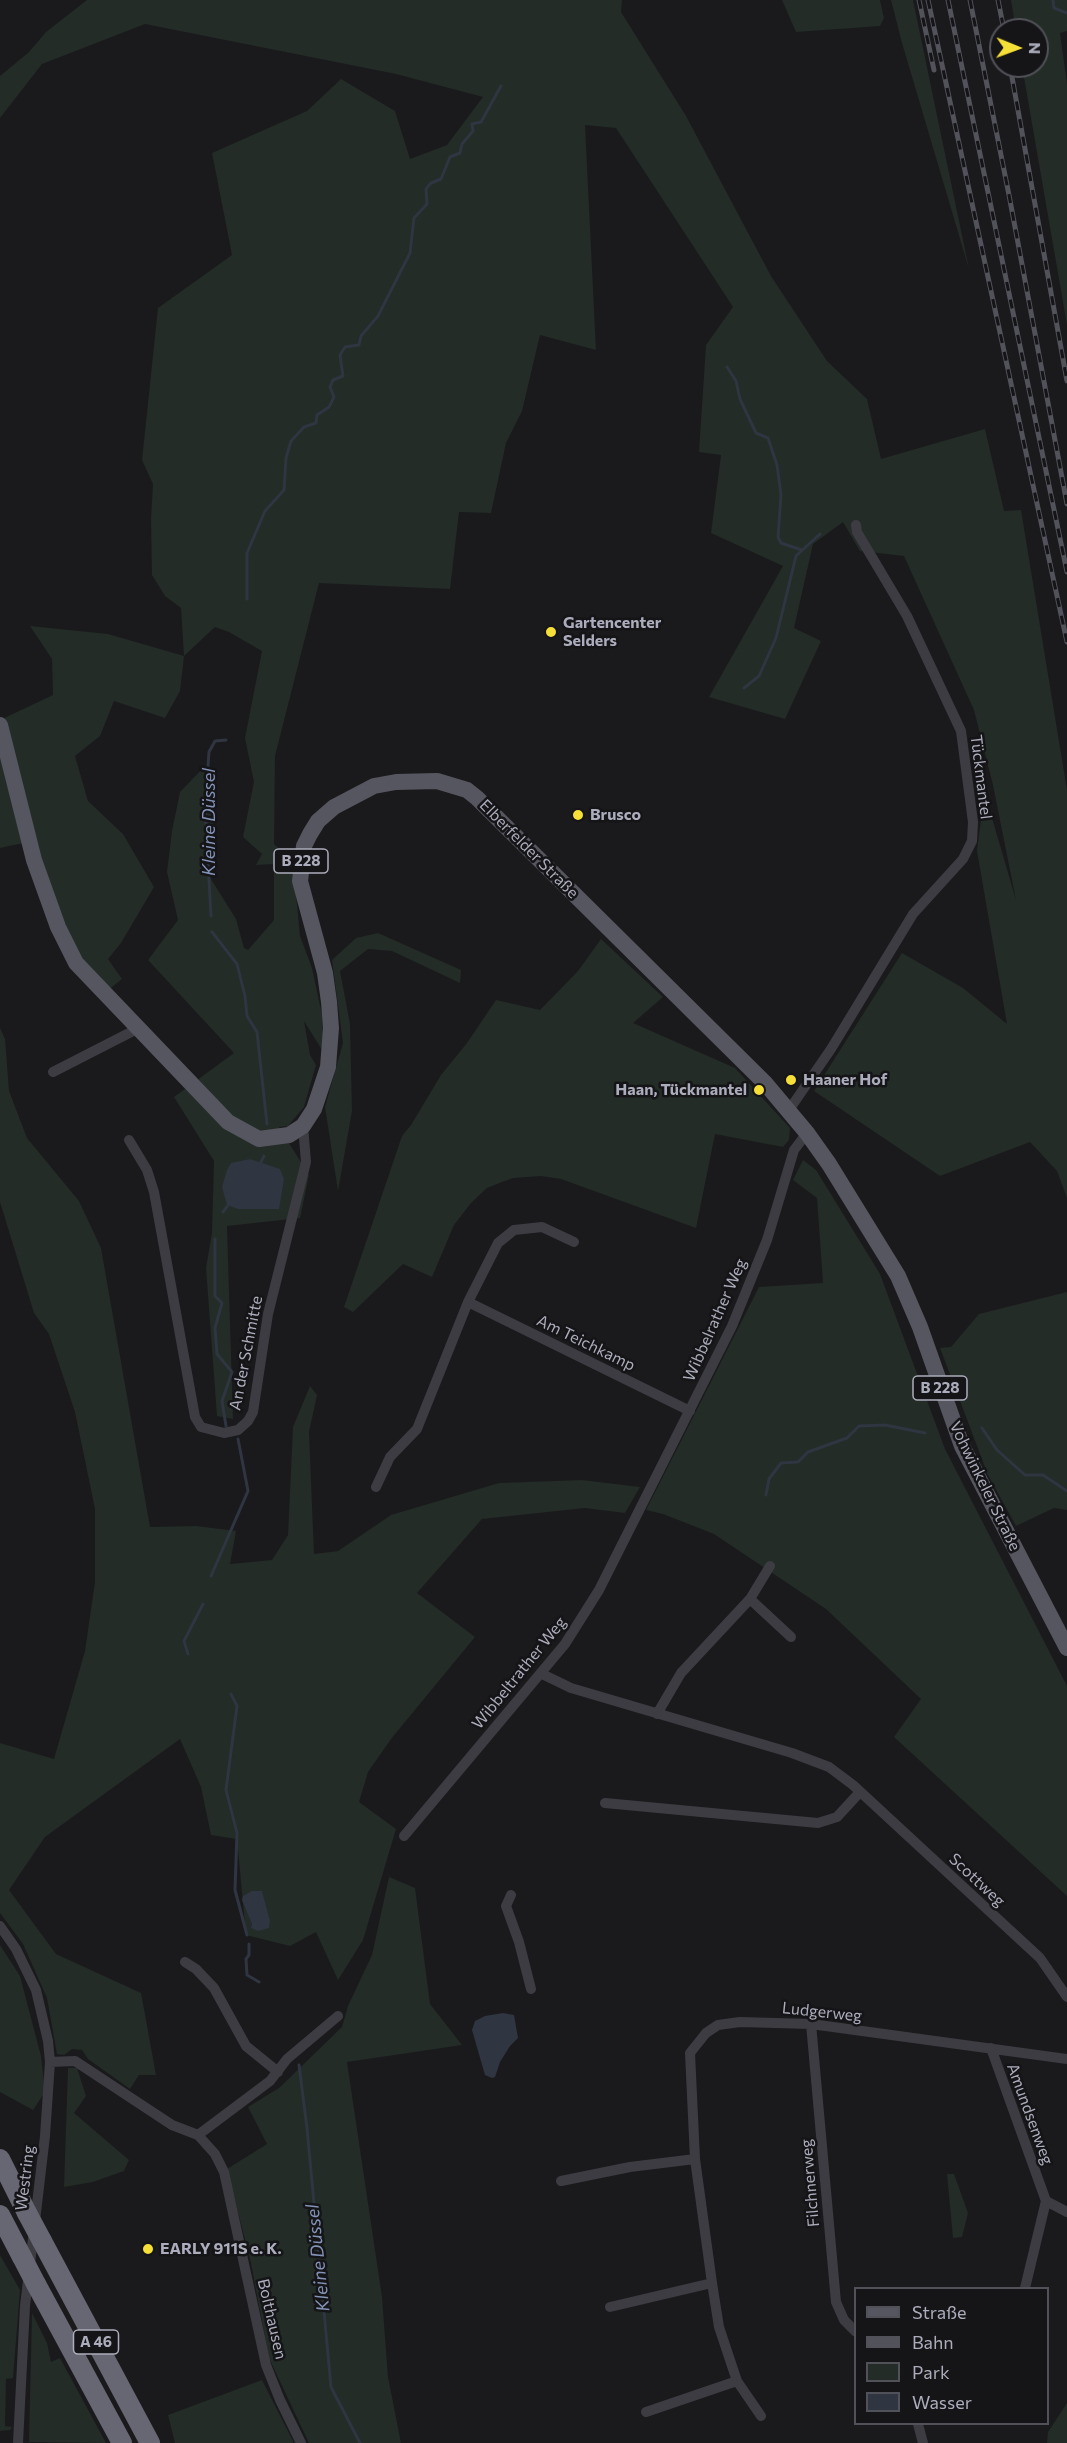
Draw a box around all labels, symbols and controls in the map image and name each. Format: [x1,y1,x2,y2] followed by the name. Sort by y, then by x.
[989,18,1049,78] north arrow
[1026,42,1045,54] text: N
[563,613,661,651] place label: Gartencenter Selders
[544,625,558,639] marker: Gartencenter Selders
[966,734,996,820] street label: Tückmantel
[198,768,220,876] water label: Kleine Düssel
[476,796,582,902] street label: Elberfelder Straße
[590,805,641,825] place label: Brusco
[571,808,585,822] marker: Brusco
[274,849,328,873] road number: B 228
[803,1070,887,1090] place label: Haaner Hof
[784,1073,798,1087] marker: Haaner Hof
[615,1080,747,1100] place label: Haan, Tückmantel
[752,1083,766,1097] marker: Haan, Tückmantel
[679,1256,751,1384] street label: Wibbelrather Weg
[225,1294,267,1412] street label: An der Schmitte
[534,1311,638,1375] street label: Am Teichkamp
[913,1376,967,1400] road number: B 228
[945,1418,1025,1554] street label: Vohwinkeler Straße
[468,1613,570,1733] street label: Wibbeltrather Weg
[945,1849,1009,1911] street label: Scottweg
[781,1998,863,2026] street label: Ludgerweg
[1003,2061,1057,2167] street label: Amundsenweg
[797,2138,823,2228] street label: Filchnerweg
[11,2144,39,2212] street label: Westring
[302,2203,334,2313] water label: Kleine Düssel
[160,2239,282,2259] place label: EARLY 911S e. K.
[141,2242,155,2256] marker: EARLY 911S e. K.
[253,2277,291,2361] street label: Bolthausen
[854,2287,1049,2425] legend
[912,2301,967,2323] text: Straße
[74,2330,118,2354] road number: A 46
[912,2331,954,2353] text: Bahn
[912,2361,950,2383] text: Park
[912,2391,972,2413] text: Wasser

